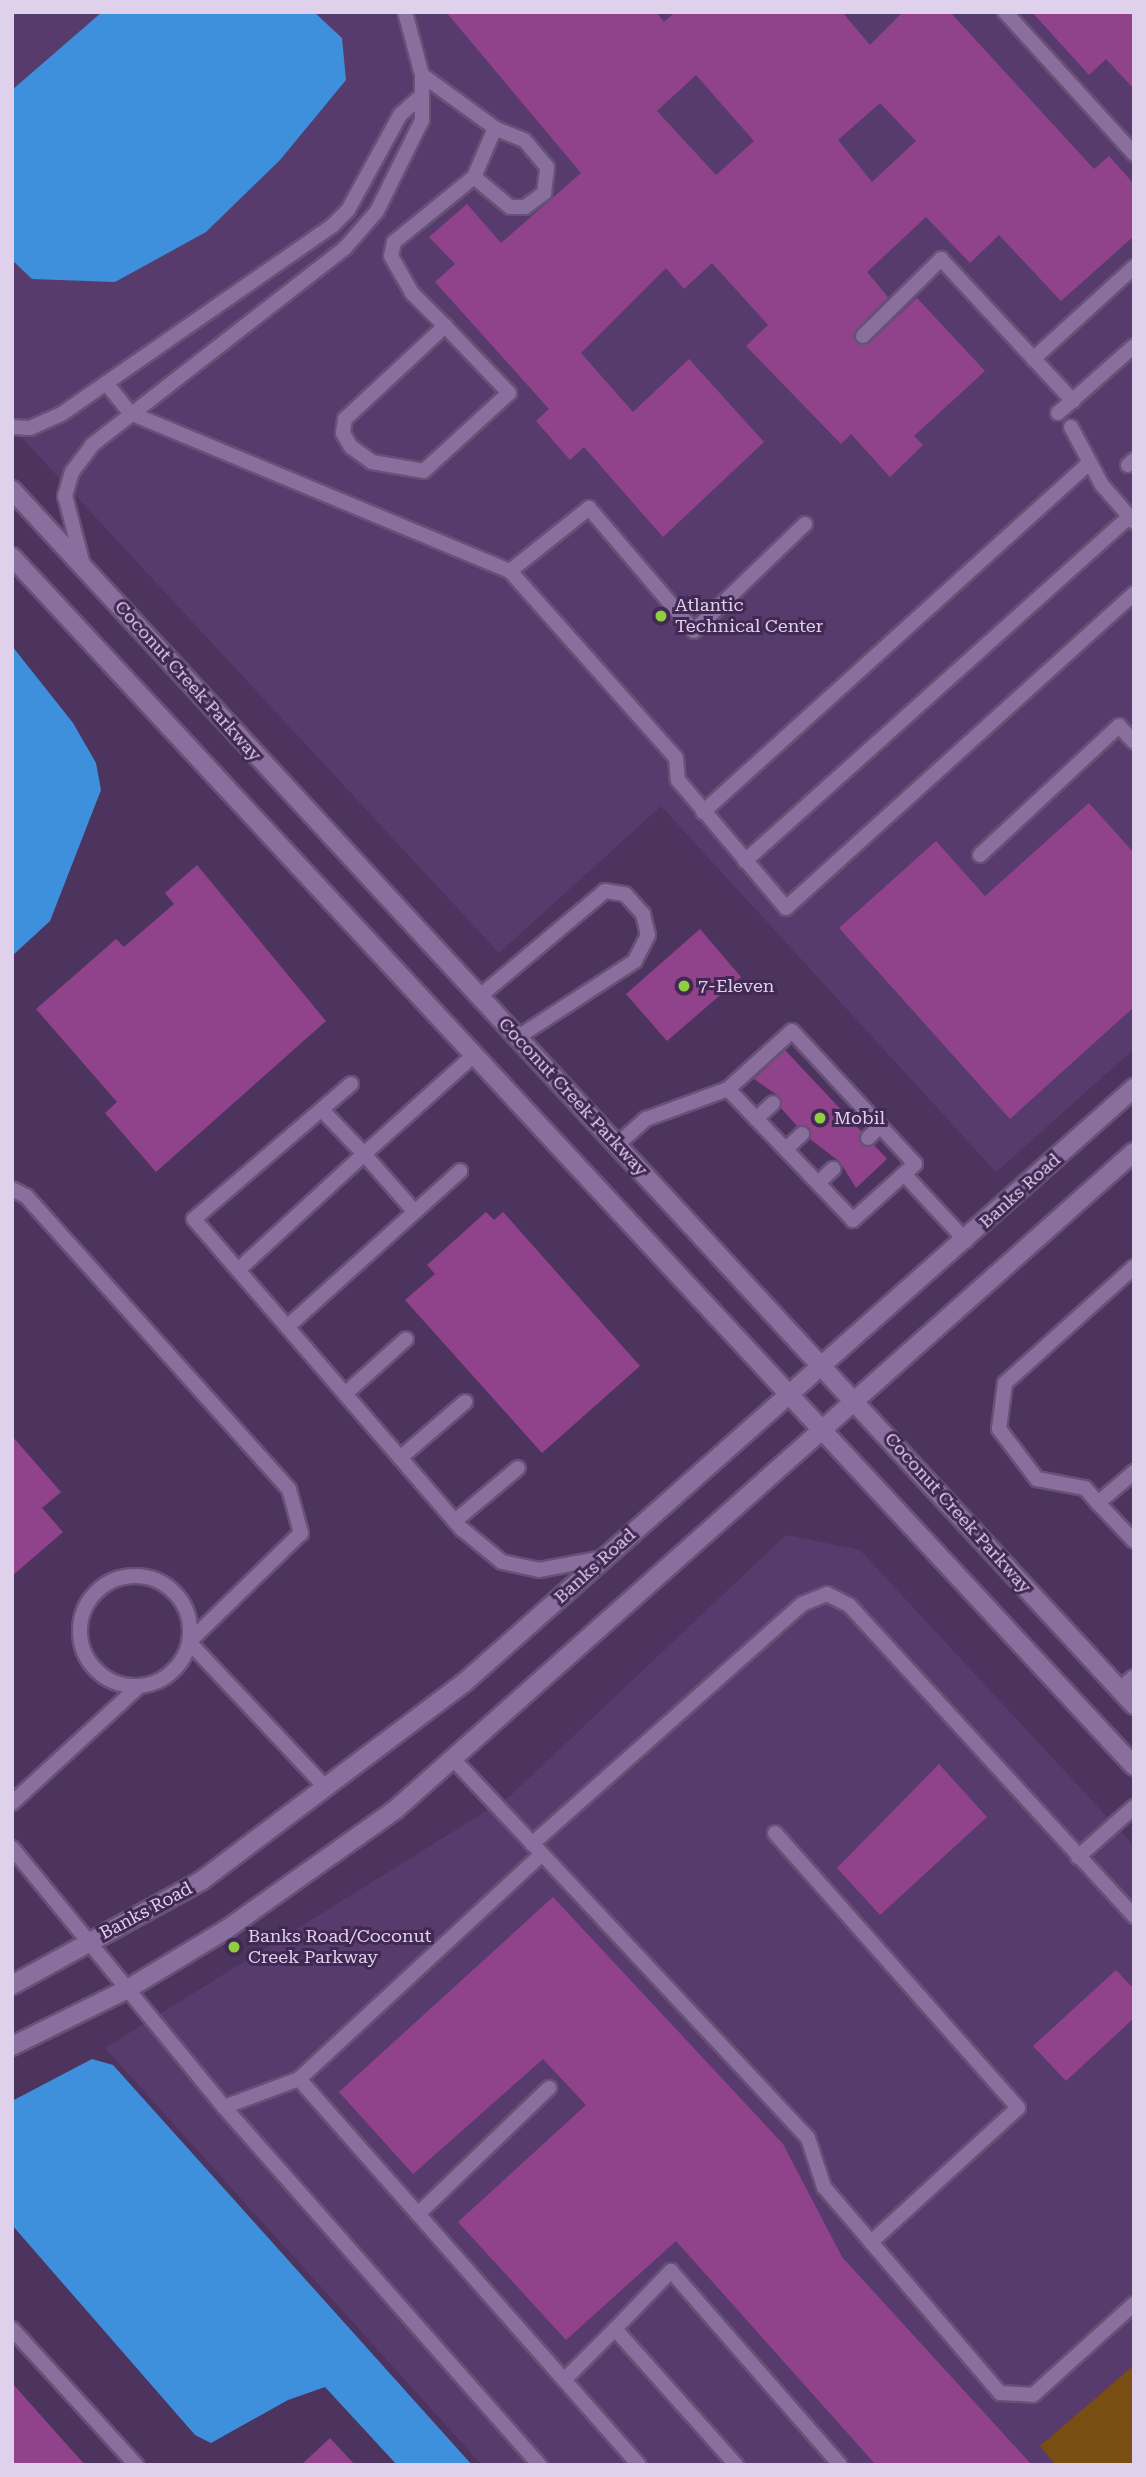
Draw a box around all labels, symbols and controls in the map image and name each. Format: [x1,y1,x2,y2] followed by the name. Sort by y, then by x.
[675,595,823,638] place label: Atlantic Technical Center
[110,596,266,766] street label: Coconut Creek Parkway
[653,608,669,624] marker: Atlantic Technical Center
[698,975,774,997] place label: 7-Eleven
[676,978,692,994] marker: 7-Eleven
[494,1013,652,1181] street label: Coconut Creek Parkway
[834,1107,885,1129] place label: Mobil
[812,1110,828,1126] marker: Mobil
[975,1149,1065,1233] street label: Banks Road
[880,1428,1036,1598] street label: Coconut Creek Parkway
[550,1524,640,1608] street label: Banks Road
[96,1878,196,1944] street label: Banks Road
[248,1926,431,1968] place label: Banks Road/Coconut Creek Parkway
[226,1939,242,1955] marker: Banks Road/Coconut Creek Parkway

